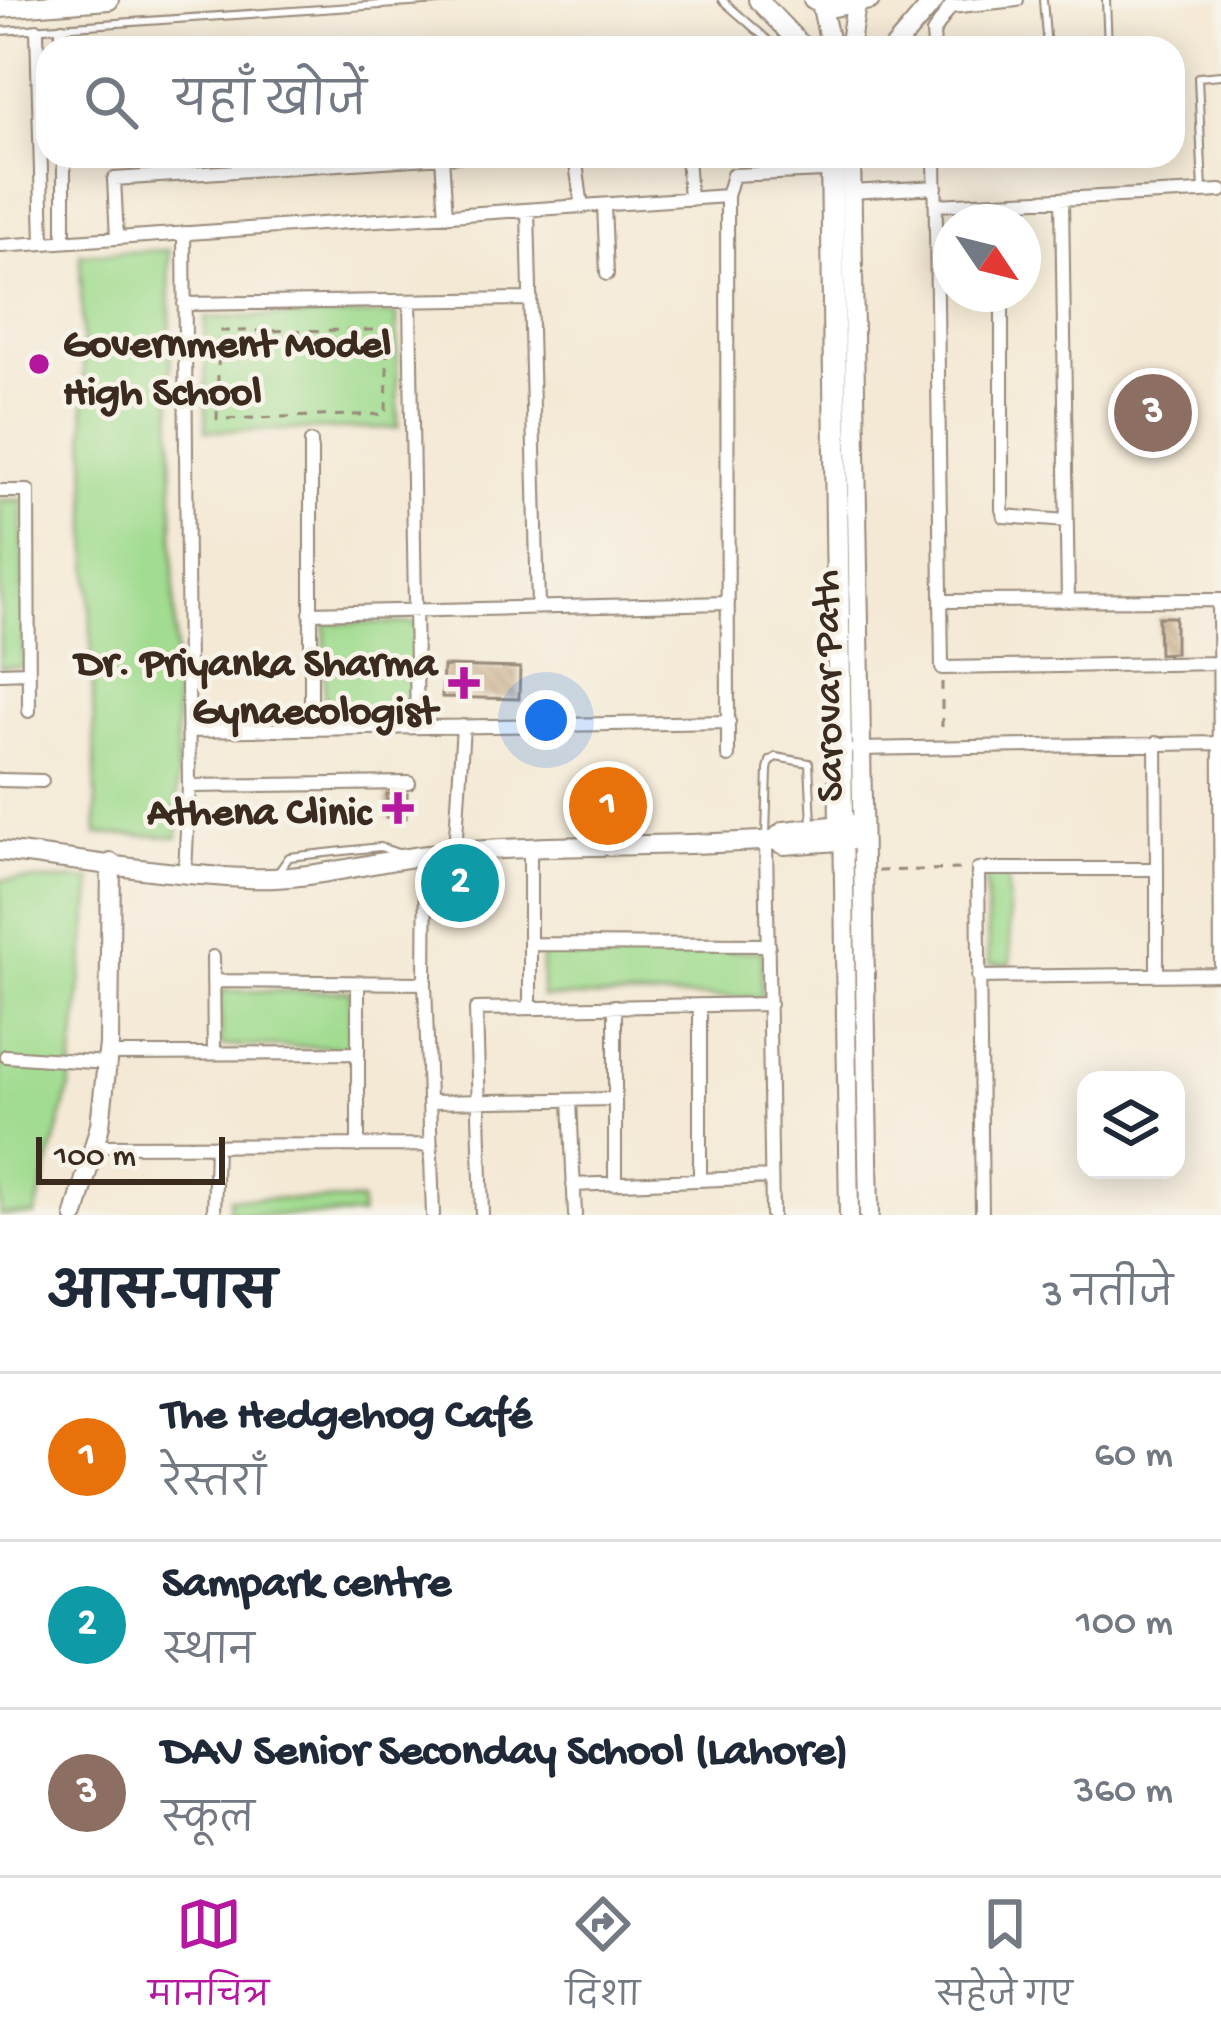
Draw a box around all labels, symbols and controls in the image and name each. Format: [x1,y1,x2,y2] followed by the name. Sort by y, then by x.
[36,36,1185,168] search box
[78,69,144,135] icon: search
[174,79,367,132] text: यहाँ खोजें
[933,204,1041,312] north arrow
[63,323,391,420] place label: Government Model High School
[26,351,52,377] marker: Government Model High School
[1114,368,1192,458] pin: 3
[805,569,858,802] street label: Sarovar Path
[72,642,441,739] place label: Dr. Priyanka Sharma Gynaecologist
[448,667,480,699] marker: Dr. Priyanka Sharma Gynaecologist
[516,690,576,750] your location
[569,761,647,851] pin: 1
[146,791,374,840] place label: Athena Clinic
[382,792,414,824] marker: Athena Clinic
[421,838,499,928] pin: 2
[1077,1071,1185,1179] map controls
[1077,1071,1185,1179] button: layers
[36,1131,225,1184] scale bar
[54,1139,136,1177] text: 100 m
[48,1268,277,1328] text: आस-पास
[1042,1274,1173,1320] text: 3 नतीजे
[162,1391,532,1444] text: The Hedgehog Café
[79,1434,95,1480] text: 1
[1094,1434,1173,1480] text: 60 m
[162,1464,266,1510] text: रेस्तराँ
[162,1559,451,1612] text: Sampark centre
[77,1602,97,1648] text: 2
[1076,1602,1173,1648] text: 100 m
[162,1632,254,1678] text: स्थान
[162,1727,848,1780] text: DAV Senior Seconday School (Lahore)
[77,1770,97,1816] text: 3
[1074,1770,1173,1816] text: 360 m
[162,1800,255,1846] text: स्कूल
[148,1891,269,2030] tab: मानचित्र
[565,1891,640,2030] tab: दिशा
[936,1891,1073,2030] tab: सहेजे गए

